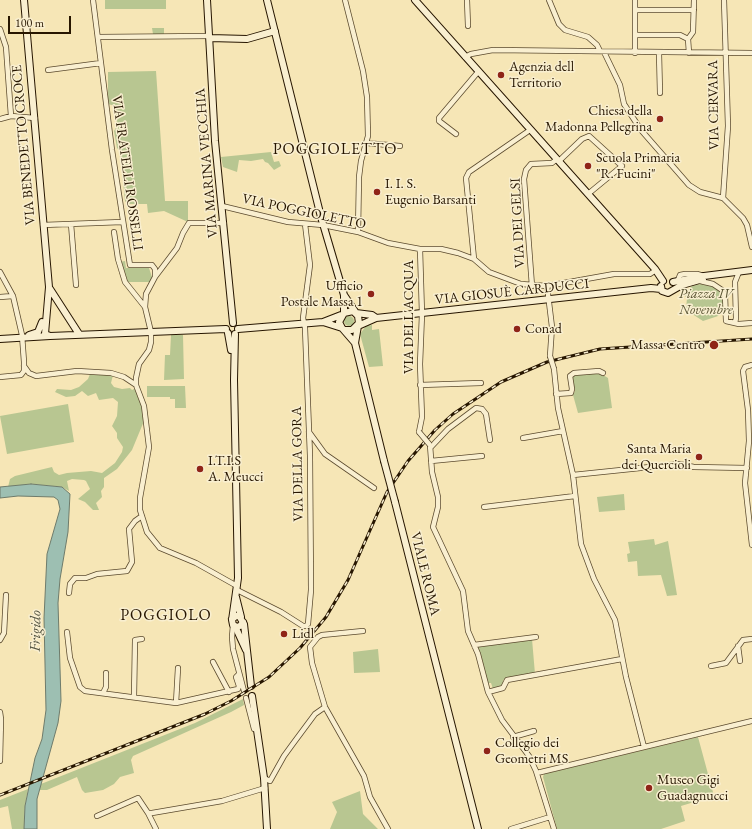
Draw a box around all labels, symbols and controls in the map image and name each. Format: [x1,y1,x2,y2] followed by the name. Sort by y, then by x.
[10,8,73,34] scale bar
[15,15,44,31] text: 100 m
[509,59,574,92] place label: Agenzia dell Territorio
[705,60,723,150] street label: VIA CERVARA
[9,64,39,226] street label: VIA BENEDETTO CROCE
[496,70,506,80] marker: Agenzia dell Territorio
[192,87,222,239] street label: VIA MARINA VECCHIA
[108,94,146,252] street label: VIA FRATELLI ROSSELLI
[545,103,652,136] place label: Chiesa della Madonna Pellegrina
[655,114,665,124] marker: Chiesa della Madonna Pellegrina
[273,140,397,160] district label: POGGIOLETTO
[596,150,680,182] place label: Scuola Primaria "R. Fucini"
[583,161,593,171] marker: Scuola Primaria "R. Fucini"
[385,176,476,208] place label: I. I. S. Eugenio Barsanti
[507,178,529,268] street label: VIA DEI GELSI
[372,187,382,197] marker: I. I. S. Eugenio Barsanti
[241,191,367,233] street label: VIA POGGIOLETTO
[401,260,417,374] street label: VIA DELL'ACQUA
[434,276,590,308] street label: VIA GIOSUÈ CARDUCCI
[281,278,363,310] place label: Ufficio Postale Massa 1
[679,286,733,318] park label: Piazza IV Novembre
[366,289,376,299] marker: Ufficio Postale Massa 1
[525,321,562,337] place label: Conad
[512,324,522,334] marker: Conad
[631,337,705,353] place label: Massa Centro
[708,339,720,351] marker: Massa Centro
[289,406,307,522] street label: VIA DELLA GORA
[621,441,691,474] place label: Santa Maria dei Quercioli
[694,452,704,462] marker: Santa Maria dei Quercioli
[208,453,263,486] place label: I.T.I.S A. Meucci
[195,464,205,474] marker: I.T.I.S A. Meucci
[406,530,444,618] street label: VIALE ROMA
[120,606,212,626] district label: POGGIOLO
[27,610,45,652] water label: Frigido
[292,626,314,642] place label: Lidl
[279,629,289,639] marker: Lidl
[495,735,568,768] place label: Collegio dei Geometri MS
[482,746,492,756] marker: Collegio dei Geometri MS
[657,772,728,804] place label: Museo Gigi Guadagnucci
[644,783,654,793] marker: Museo Gigi Guadagnucci

